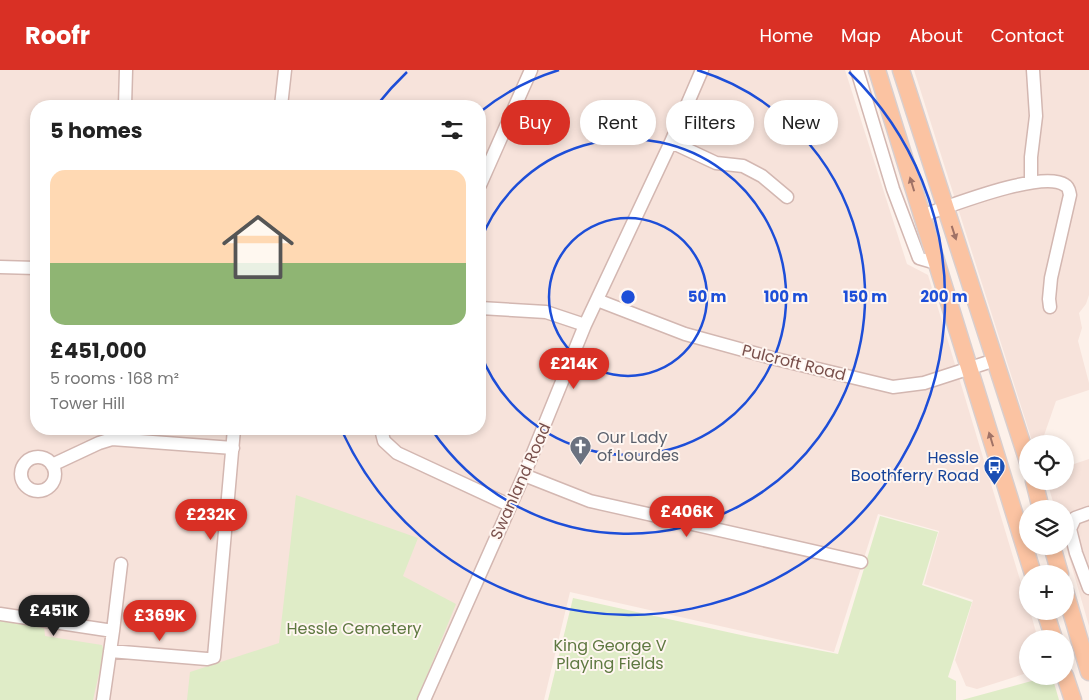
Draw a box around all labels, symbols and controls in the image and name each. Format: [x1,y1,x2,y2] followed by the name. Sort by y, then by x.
[25,19,90,52] text: Roofr
[759,23,813,48] text: Home
[841,23,881,48] text: Map
[909,23,963,48] text: About
[991,23,1064,48] text: Contact
[501,100,570,145] chip: Buy
[580,100,656,145] chip: Rent
[666,100,754,145] chip: Filters
[764,100,838,145] chip: New
[50,116,143,145] text: 5 homes
[438,116,466,144] icon: filters
[907,176,915,191] one-way arrow
[213,202,303,292] icon: home
[950,226,958,241] one-way arrow
[688,286,726,307] text: 50 m
[764,286,808,307] text: 100 m
[843,286,887,307] text: 150 m
[920,286,968,307] text: 200 m
[619,288,637,306] centre of rings
[50,336,147,365] text: £451,000
[740,338,848,387] street label: Pulcroft Road
[539,348,609,390] pin: £214K
[550,352,598,375] text: £214K
[50,367,179,390] text: 5 rooms · 168 m²
[50,392,125,415] text: Tower Hill
[484,419,556,543] street label: Swanland Road
[597,426,679,467] place label: Our Lady of Lourdes
[987,431,995,446] one-way arrow
[569,434,593,465] church icon: Our Lady of Lourdes
[1019,435,1074,685] map controls
[1019,435,1074,490] button: locate
[851,446,979,487] place label: Hessle Boothferry Road
[983,454,1007,485] bus stop icon: Hessle Boothferry Road
[652,496,722,538] pin: £406K
[176,498,246,541] pin: £232K
[660,500,714,523] text: £406K
[1019,500,1074,555] button: layers
[186,503,236,526] text: £232K
[1019,565,1074,620] button: +
[19,594,89,637] pin: £451K
[29,599,79,622] text: £451K
[125,600,195,642] pin: £369K
[134,604,186,627] text: £369K
[286,617,422,640] park label: Hessle Cemetery
[1019,630,1074,685] button: −
[553,634,667,675] park label: King George V Playing Fields

